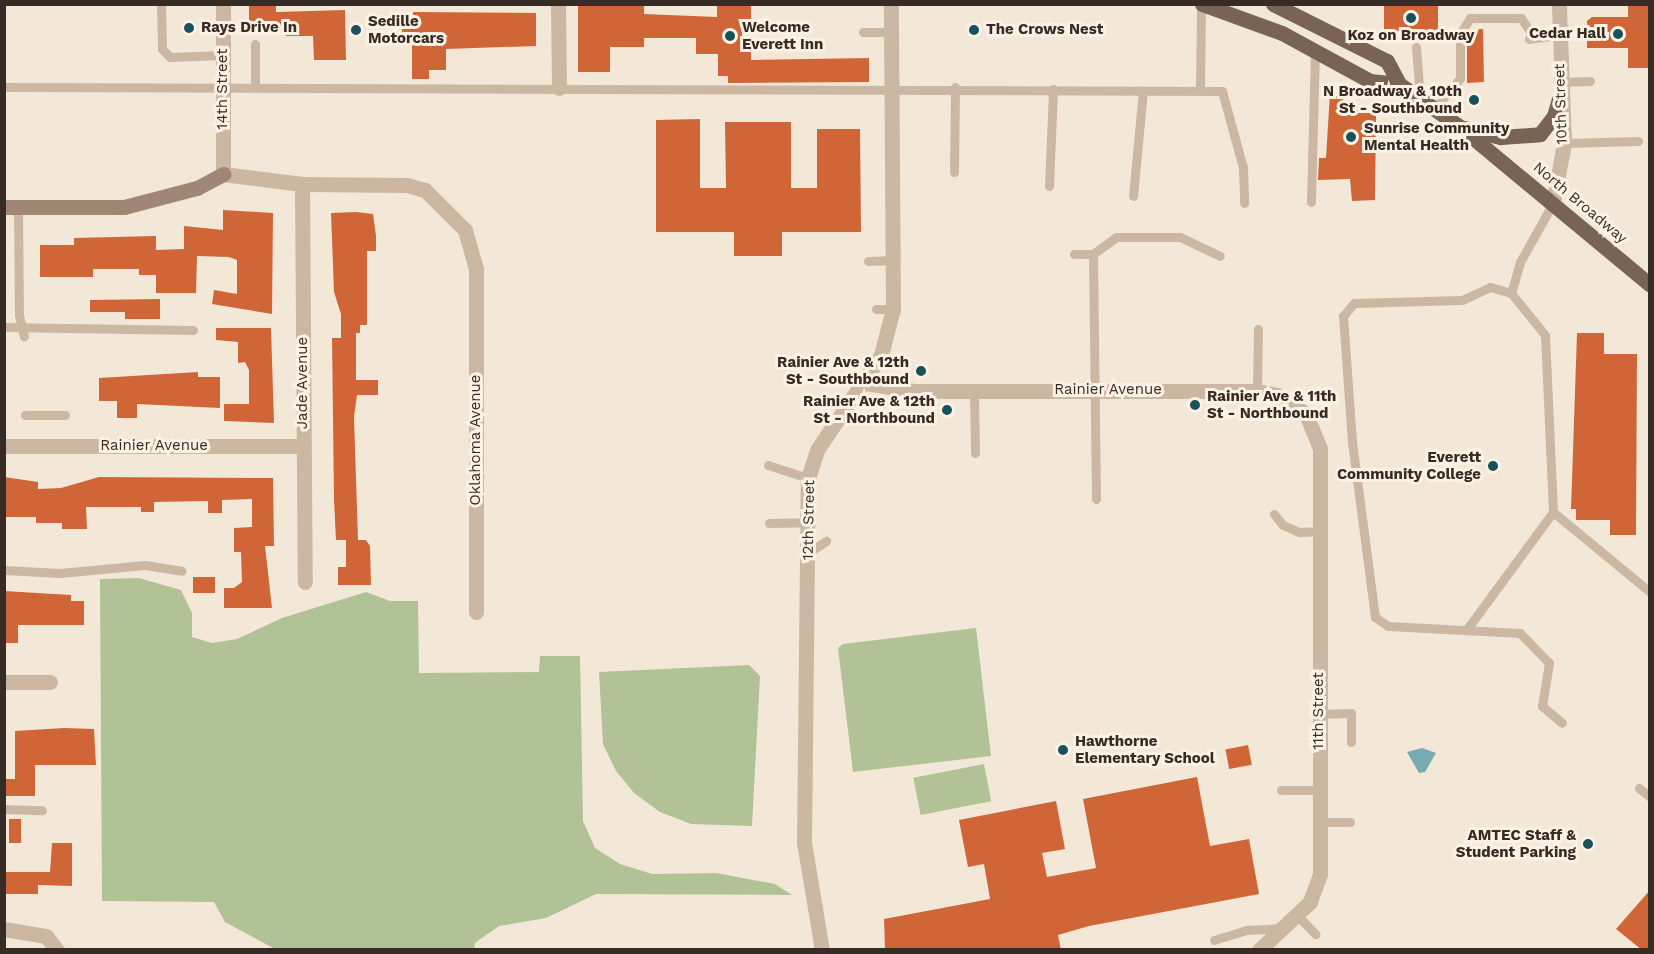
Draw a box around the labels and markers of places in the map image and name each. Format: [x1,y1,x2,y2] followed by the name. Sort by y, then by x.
[1404,11,1418,25] marker: Koz on Broadway
[368,12,444,47] place label: Sedille Motorcars
[742,18,823,53] place label: Welcome Everett Inn
[201,19,297,37] place label: Rays Drive In
[182,21,196,35] marker: Rays Drive In
[986,21,1103,39] place label: The Crows Nest
[349,23,363,37] marker: Sedille Motorcars
[967,23,981,37] marker: The Crows Nest
[1529,25,1606,43] place label: Cedar Hall
[1348,27,1474,45] place label: Koz on Broadway
[1611,27,1625,41] marker: Cedar Hall
[723,29,737,43] marker: Welcome Everett Inn
[1323,82,1462,117] place label: N Broadway & 10th St - Southbound
[1467,93,1481,107] marker: N Broadway & 10th St - Southbound
[1364,119,1509,154] place label: Sunrise Community Mental Health
[1342,128,1360,146] marker: Sunrise Community Mental Health
[776,353,909,388] place label: Rainier Ave & 12th St - Southbound
[914,364,928,378] marker: Rainier Ave & 12th St - Southbound
[1207,387,1337,422] place label: Rainier Ave & 11th St - Northbound
[802,392,935,427] place label: Rainier Ave & 12th St - Northbound
[1188,398,1202,412] marker: Rainier Ave & 11th St - Northbound
[940,403,954,417] marker: Rainier Ave & 12th St - Northbound
[1337,448,1481,483] place label: Everett Community College
[1486,459,1500,473] marker: Everett Community College
[1075,732,1215,767] place label: Hawthorne Elementary School
[1056,743,1070,757] marker: Hawthorne Elementary School
[1456,826,1576,861] place label: AMTEC Staff & Student Parking
[1581,837,1595,851] marker: AMTEC Staff & Student Parking

